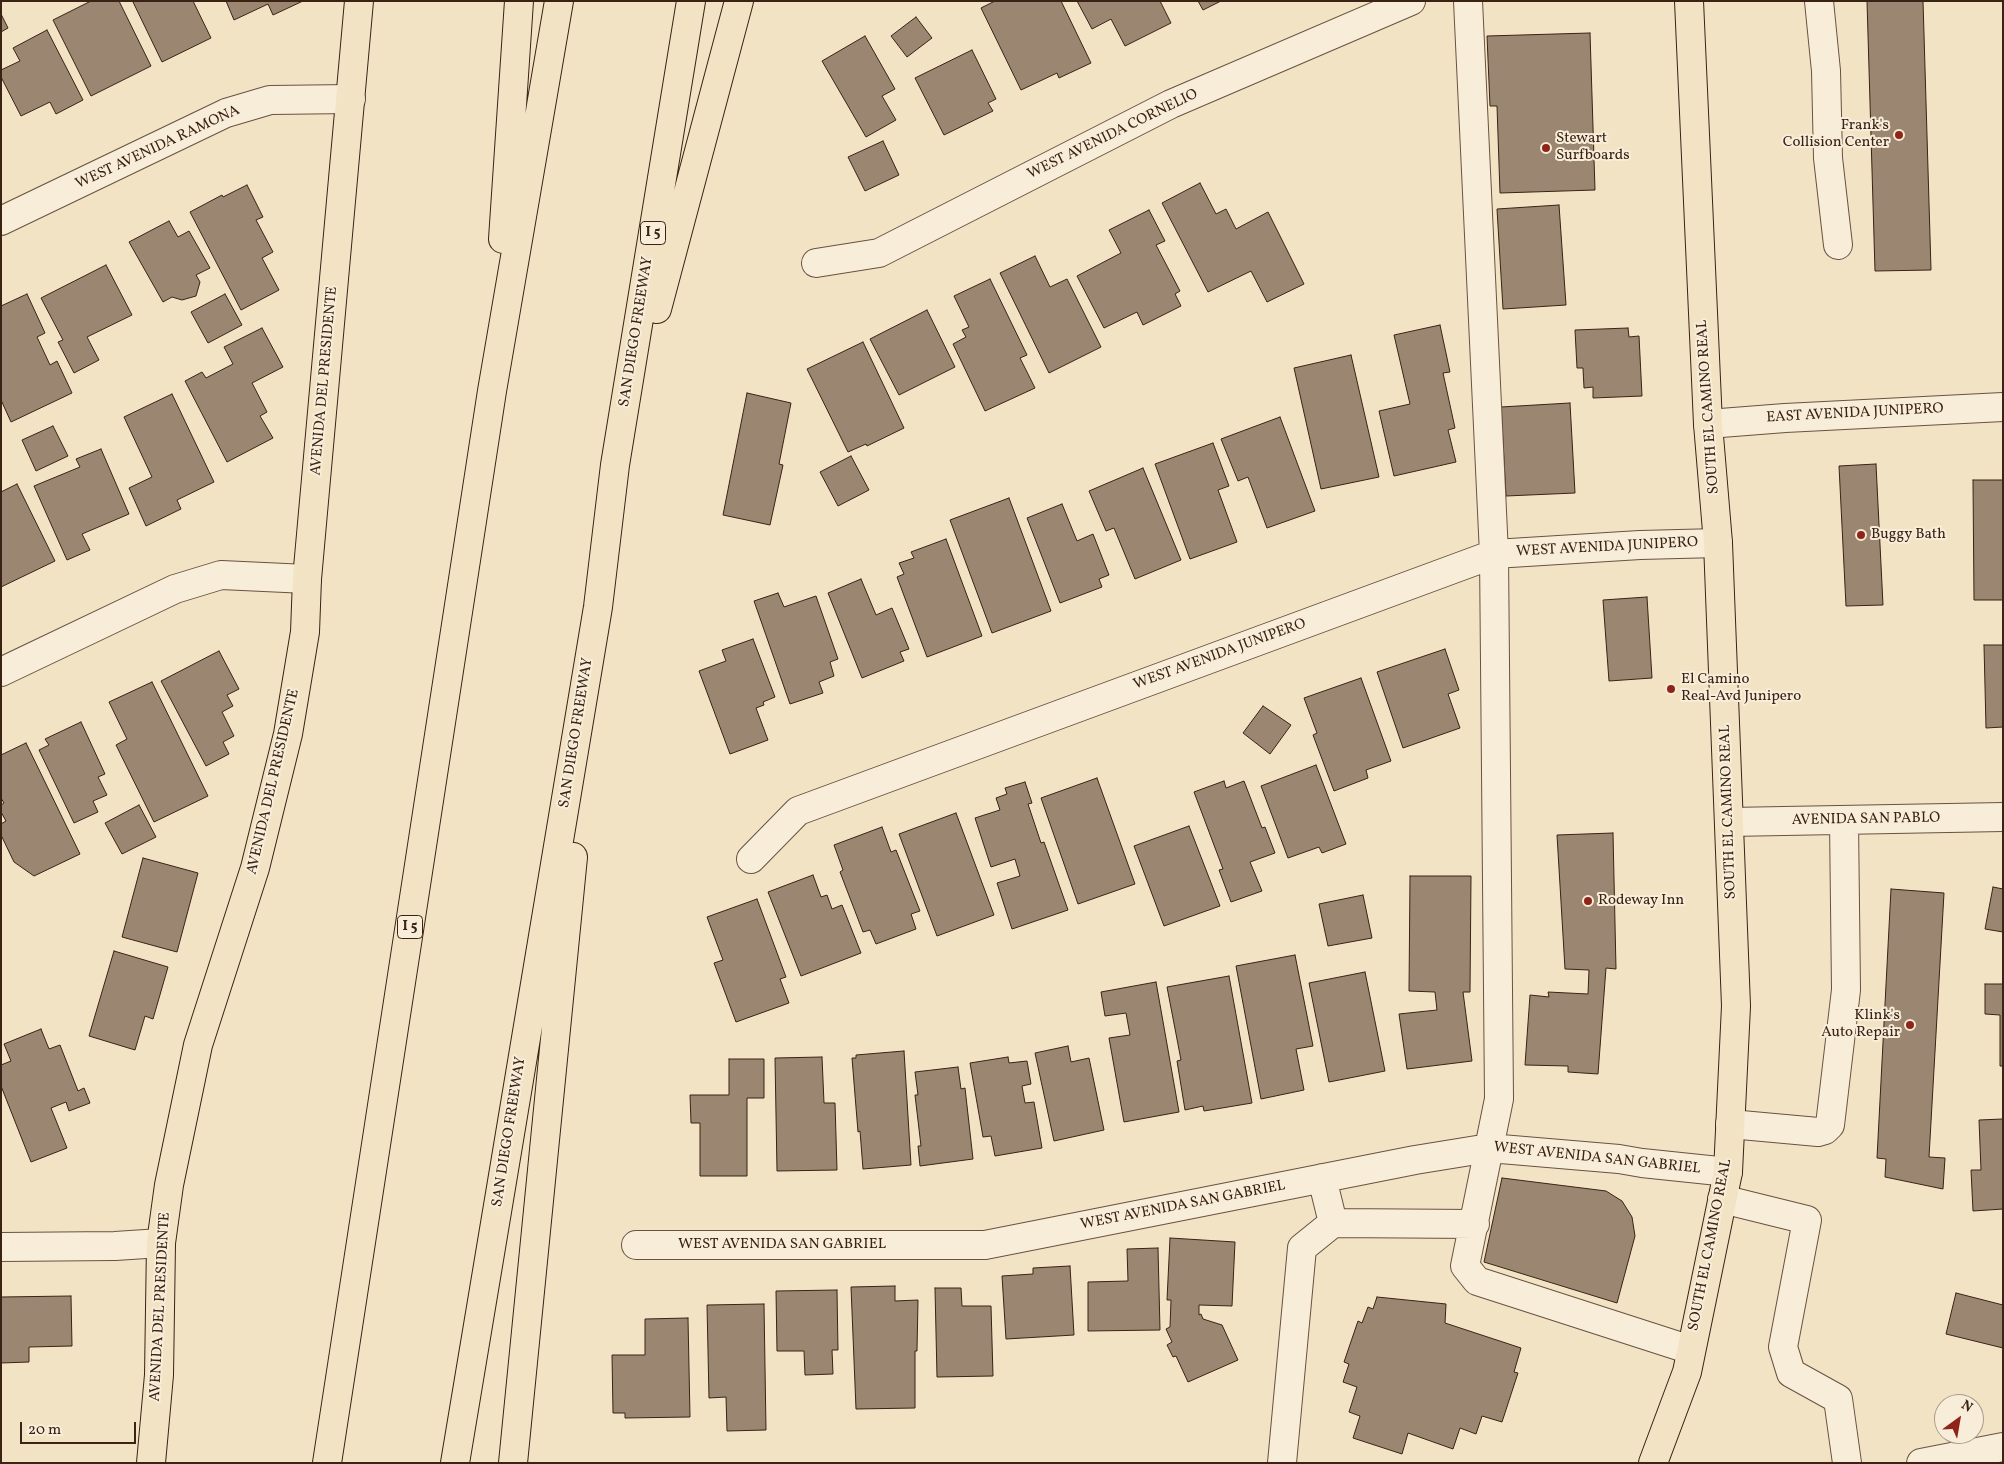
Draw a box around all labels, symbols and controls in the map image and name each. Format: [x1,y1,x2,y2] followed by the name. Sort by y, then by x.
[1025,86,1201,184] street label: WEST AVENIDA CORNELIO
[73,102,243,194] street label: WEST AVENIDA RAMONA
[1783,117,1889,152] place label: Frank's Collision Center
[1893,129,1905,141] marker: Frank's Collision Center
[1556,130,1630,165] place label: Stewart Surfboards
[1540,142,1552,154] marker: Stewart Surfboards
[640,222,666,244] road number: I 5
[616,256,658,408] street label: SAN DIEGO FREEWAY
[308,286,342,476] street label: AVENIDA DEL PRESIDENTE
[1694,319,1724,495] street label: SOUTH EL CAMINO REAL
[1766,400,1944,428] street label: EAST AVENIDA JUNIPERO
[1871,526,1946,544] place label: Buggy Bath
[1855,529,1867,541] marker: Buggy Bath
[1516,534,1698,562] street label: WEST AVENIDA JUNIPERO
[1131,615,1309,695] street label: WEST AVENIDA JUNIPERO
[556,657,598,809] street label: SAN DIEGO FREEWAY
[1681,671,1801,706] place label: El Camino Real-Avd Junipero
[1665,683,1677,695] marker: El Camino Real-Avd Junipero
[244,688,304,876] street label: AVENIDA DEL PRESIDENTE
[1717,724,1741,900] street label: SOUTH EL CAMINO REAL
[1792,810,1940,830] street label: AVENIDA SAN PABLO
[1598,892,1684,910] place label: Rodeway Inn
[1582,895,1594,907] marker: Rodeway Inn
[398,916,422,939] road number: I 5
[1821,1007,1900,1042] place label: Klink's Auto Repair
[1904,1019,1916,1031] marker: Klink's Auto Repair
[489,1056,531,1208] street label: SAN DIEGO FREEWAY
[1493,1139,1701,1179] street label: WEST AVENIDA SAN GABRIEL
[1685,1157,1737,1333] street label: SOUTH EL CAMINO REAL
[1079,1177,1287,1235] street label: WEST AVENIDA SAN GABRIEL
[147,1212,175,1402] street label: AVENIDA DEL PRESIDENTE
[678,1236,886,1254] street label: WEST AVENIDA SAN GABRIEL
[1934,1394,1984,1444] north arrow
[1957,1396,1976,1417] text: N
[22,1412,139,1444] scale bar
[28,1420,61,1441] text: 20 m

